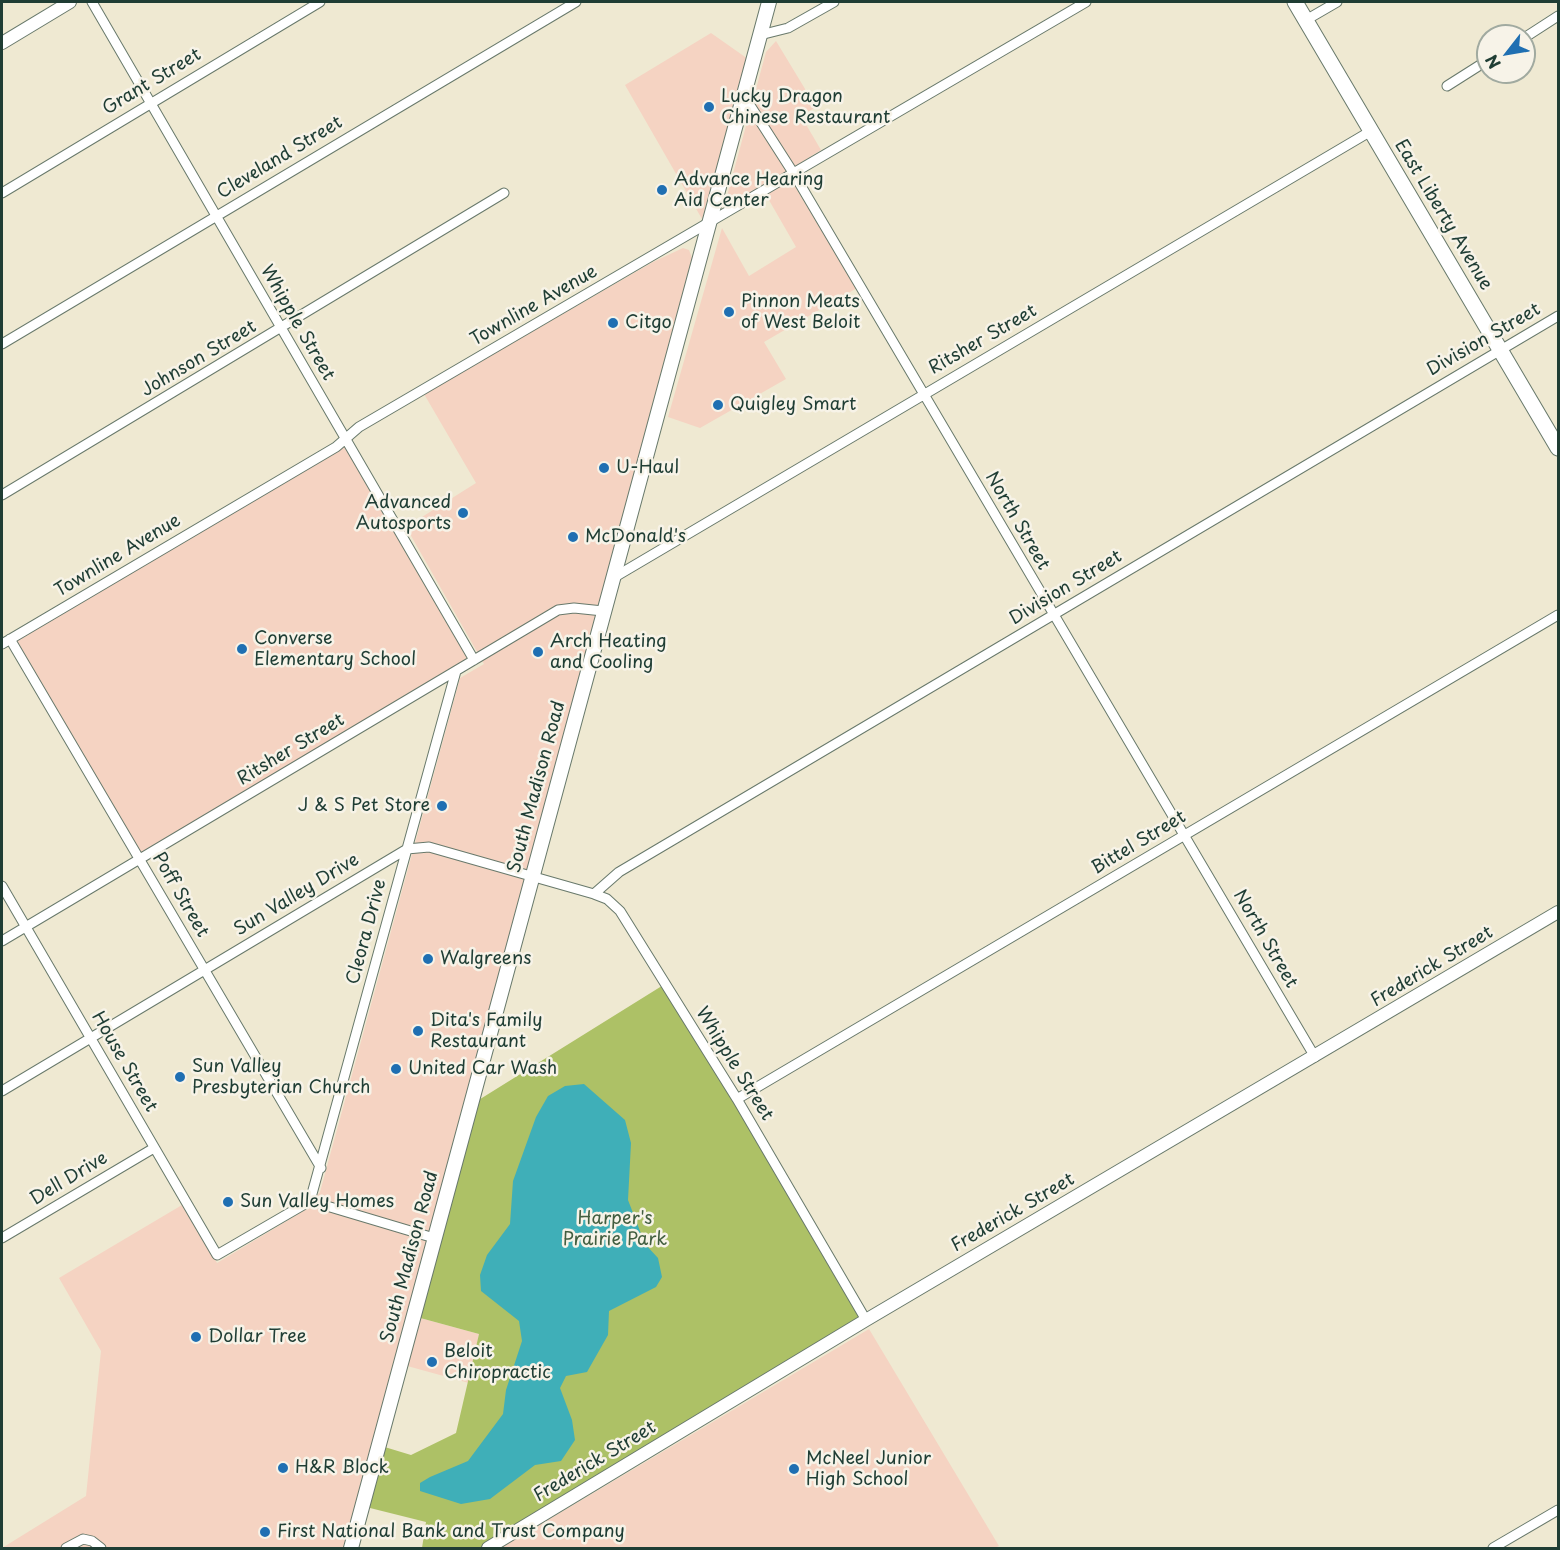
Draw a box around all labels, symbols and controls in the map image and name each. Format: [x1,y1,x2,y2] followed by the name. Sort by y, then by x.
[1476,24,1536,84] north arrow
[99,44,205,120] street label: Grant Street
[1479,51,1506,74] text: N
[721,86,890,128] place label: Lucky Dragon Chinese Restaurant
[702,100,716,114] marker: Lucky Dragon Chinese Restaurant
[213,112,347,204] street label: Cleveland Street
[1390,136,1496,294] street label: East Liberty Avenue
[674,169,824,212] place label: Advance Hearing Aid Center
[655,183,669,197] marker: Advance Hearing Aid Center
[255,261,339,385] street label: Whipple Street
[467,261,601,351] street label: Townline Avenue
[741,291,860,334] place label: Pinnon Meats of West Beloit
[1423,299,1545,381] street label: Division Street
[925,300,1041,380] street label: Ritsher Street
[722,305,736,319] marker: Pinnon Meats of West Beloit
[625,312,672,334] place label: Citgo
[137,316,261,402] street label: Johnson Street
[606,316,620,330] marker: Citgo
[730,394,856,416] place label: Quigley Smart
[711,398,725,412] marker: Quigley Smart
[616,457,679,479] place label: U-Haul
[597,461,611,475] marker: U-Haul
[980,468,1054,574] street label: North Street
[356,492,451,534] place label: Advanced Autosports
[456,506,470,520] marker: Advanced Autosports
[51,510,185,602] street label: Townline Avenue
[585,526,686,548] place label: McDonald's
[566,530,580,544] marker: McDonald's
[1006,546,1126,630] street label: Division Street
[254,628,416,670] place label: Converse Elementary School
[550,631,667,674] place label: Arch Heating and Cooling
[235,642,249,656] marker: Converse Elementary School
[531,645,545,659] marker: Arch Heating and Cooling
[504,699,570,875] street label: South Madison Road
[234,710,348,790] street label: Ritsher Street
[298,795,430,817] place label: J & S Pet Store
[435,799,449,813] marker: J & S Pet Store
[1088,806,1190,880] street label: Bittel Street
[147,849,213,941] street label: Poff Street
[231,849,363,941] street label: Sun Valley Drive
[343,877,391,987] street label: Cleora Drive
[1228,886,1302,992] street label: North Street
[1367,922,1497,1012] street label: Frederick Street
[440,948,531,970] place label: Walgreens
[421,952,435,966] marker: Walgreens
[690,1003,778,1125] street label: Whipple Street
[87,1008,161,1116] street label: House Street
[430,1010,542,1052] place label: Dita's Family Restaurant
[411,1024,425,1038] marker: Dita's Family Restaurant
[192,1056,370,1098] place label: Sun Valley Presbyterian Church
[408,1058,557,1080] place label: United Car Wash
[389,1062,403,1076] marker: United Car Wash
[173,1070,187,1084] marker: Sun Valley Presbyterian Church
[26,1147,112,1211] street label: Dell Drive
[377,1169,443,1345] street label: South Madison Road
[948,1169,1078,1257] street label: Frederick Street
[240,1191,394,1213] place label: Sun Valley Homes
[221,1195,235,1209] marker: Sun Valley Homes
[563,1208,667,1250] park label: Harper's Prairie Park
[208,1326,307,1348] place label: Dollar Tree
[189,1330,203,1344] marker: Dollar Tree
[444,1341,551,1384] place label: Beloit Chiropractic
[425,1355,439,1369] marker: Beloit Chiropractic
[530,1417,660,1507] street label: Frederick Street
[806,1448,931,1490] place label: McNeel Junior High School
[295,1457,389,1479] place label: H&R Block
[276,1461,290,1475] marker: H&R Block
[787,1462,801,1476] marker: McNeel Junior High School
[277,1521,625,1543] place label: First National Bank and Trust Company
[258,1525,272,1539] marker: First National Bank and Trust Company

